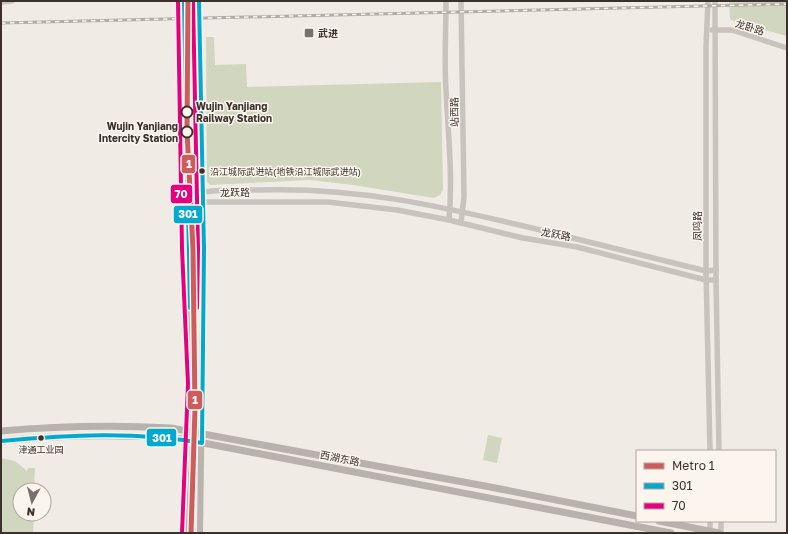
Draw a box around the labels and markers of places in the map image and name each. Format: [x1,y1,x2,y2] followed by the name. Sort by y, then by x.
[303,27,315,39] marker: 武进
[318,27,338,39] place label: 武进
[196,100,272,124] place label: Wujin Yanjiang Railway Station
[180,105,194,119] marker: Wujin Yanjiang Railway Station
[99,120,178,144] place label: Wujin Yanjiang Intercity Station
[180,125,194,139] marker: Wujin Yanjiang Intercity Station
[197,166,207,176] marker: 沿江城际武进站(地铁沿江城际武进站)
[210,166,361,177] place label: 沿江城际武进站(地铁沿江城际武进站)
[36,433,46,443] marker: 津通工业园
[18,444,64,455] place label: 津通工业园

